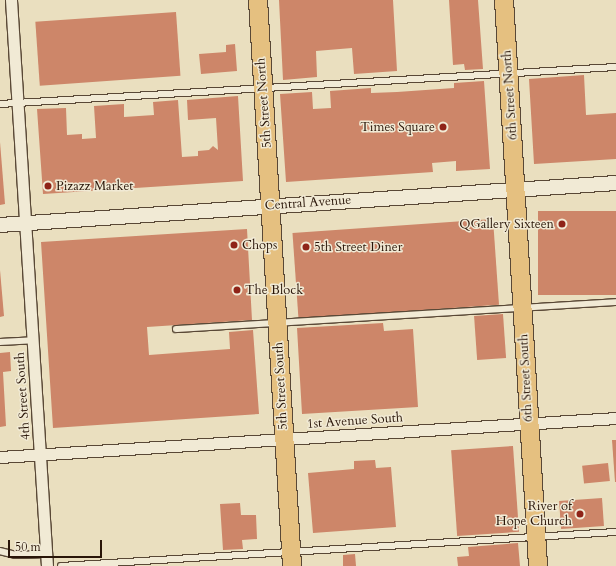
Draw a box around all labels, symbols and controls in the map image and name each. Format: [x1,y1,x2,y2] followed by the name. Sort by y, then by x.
[499,49,521,141] street label: 6th Street North
[253,57,275,149] street label: 5th Street North
[360,119,435,135] place label: Times Square
[438,122,448,132] marker: Times Square
[56,178,133,194] place label: Pizazz Market
[43,181,53,191] marker: Pizazz Market
[264,192,352,214] street label: Central Avenue
[459,216,554,232] place label: QGallery Sixteen
[557,219,567,229] marker: QGallery Sixteen
[242,237,277,253] place label: Chops
[314,239,402,255] place label: 5th Street Diner
[229,240,239,250] marker: Chops
[301,242,311,252] marker: 5th Street Diner
[245,282,303,298] place label: The Block
[232,285,242,295] marker: The Block
[516,334,536,422] street label: 6th Street South
[271,342,291,430] street label: 5th Street South
[12,352,34,440] street label: 4th Street South
[306,410,404,432] street label: 1st Avenue South
[496,499,572,530] place label: River of Hope Church
[575,509,585,519] marker: River of Hope Church
[10,532,104,558] scale bar
[15,539,41,555] text: 50 m

